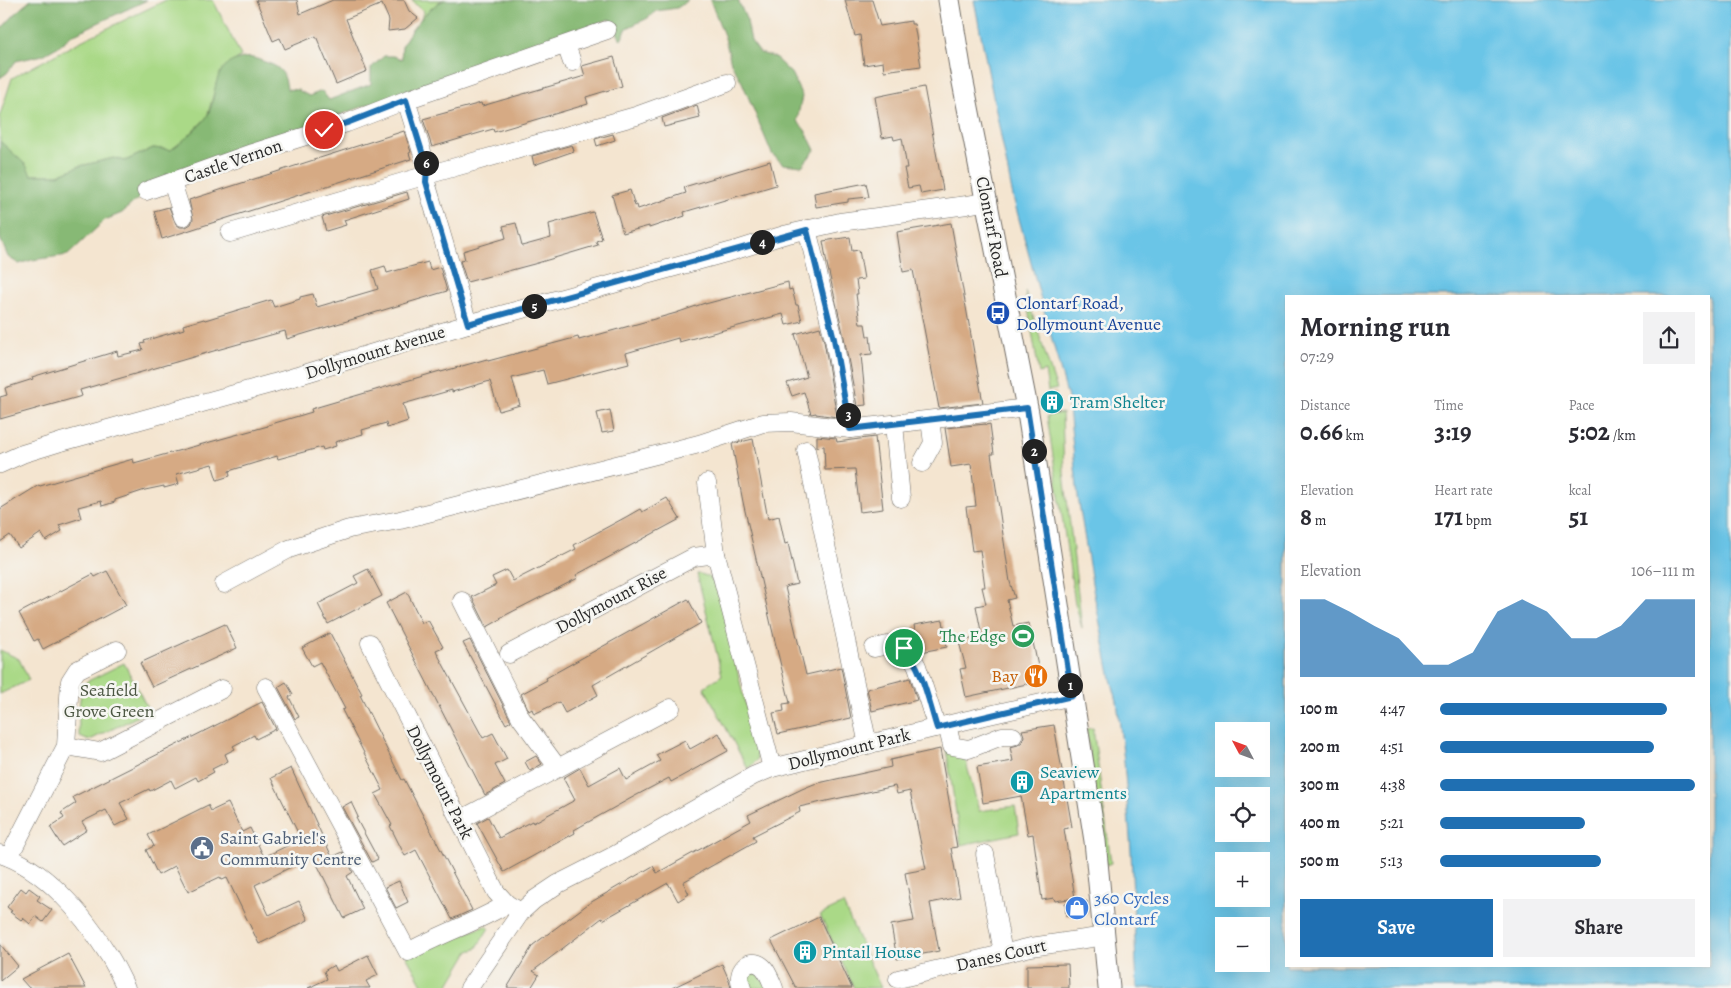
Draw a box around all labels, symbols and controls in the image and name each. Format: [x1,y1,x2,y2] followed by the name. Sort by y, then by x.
[303,109,345,151] pin
[310,116,338,144] icon: check
[181,133,285,189] street label: Castle Vernon
[414,150,438,176] pin: 6
[423,154,430,173] text: 6
[970,174,1014,280] street label: Clontarf Road
[750,230,774,254] pin: 4
[759,233,766,252] text: 4
[1016,291,1161,336] place label: Clontarf Road, Dollymount Avenue
[522,294,546,318] pin: 5
[532,297,537,316] text: 5
[985,300,1011,326] bus stop icon: Clontarf Road, Dollymount Avenue
[1300,308,1450,346] text: Morning run
[1643,312,1695,364] button: share
[302,319,448,385] street label: Dollymount Avenue
[1300,346,1334,368] text: 07:29
[1039,389,1065,415] building icon: Tram Shelter
[1070,390,1165,414] place label: Tram Shelter
[1300,396,1350,415] text: Distance
[1434,396,1463,415] text: Time
[1569,396,1595,415] text: Pace
[836,402,860,428] pin: 3
[845,406,852,425] text: 3
[1300,415,1343,449] text: 0.66
[1434,415,1472,449] text: 3:19
[1569,415,1610,449] text: 5:02
[1343,426,1364,445] text: km
[1610,426,1636,445] text: /km
[1022,438,1046,464] pin: 2
[1031,442,1038,461] text: 2
[1300,481,1354,500] text: Elevation
[1434,481,1493,500] text: Heart rate
[1569,481,1591,500] text: kcal
[1300,500,1312,534] text: 8
[1434,500,1463,534] text: 171
[1569,500,1588,534] text: 51
[1312,511,1326,530] text: m
[1463,511,1492,530] text: bpm
[1300,560,1361,582] text: Elevation
[1631,560,1695,582] text: 106–111 m
[551,561,671,639] street label: Dollymount Rise
[1010,623,1036,649] sports icon: The Edge
[940,624,1006,648] place label: The Edge
[883,627,925,669] pin
[890,634,918,662] icon: arrive
[1023,663,1049,689] restaurant icon: Bay
[991,664,1019,688] place label: Bay
[1058,672,1082,698] pin: 1
[1068,676,1073,695] text: 1
[64,678,154,723] park label: Seafield Grove Green
[1300,698,1338,720] text: 100 m
[1380,698,1405,720] text: 4:47
[401,721,479,843] street label: Dollymount Park
[785,722,913,776] street label: Dollymount Park
[1215,722,1270,778] north arrow
[1215,722,1270,972] map controls
[1300,736,1340,758] text: 200 m
[1380,736,1403,758] text: 4:51
[1039,760,1127,805] place label: Seaview Apartments
[1009,769,1035,795] building icon: Seaview Apartments
[1300,774,1339,796] text: 300 m
[1380,774,1405,796] text: 4:38
[1215,787,1270,842] button: locate
[1300,812,1340,834] text: 400 m
[1380,812,1404,834] text: 5:21
[220,826,362,871] place label: Saint Gabriel's Community Centre
[189,835,215,861] public building icon: Saint Gabriel's Community Centre
[1300,850,1339,872] text: 500 m
[1380,850,1403,872] text: 5:13
[1215,852,1270,907] button: +
[1094,886,1169,931] place label: 360 Cycles Clontarf
[1064,895,1090,921] shop icon: 360 Cycles Clontarf
[1300,899,1493,957] button: Save
[1503,899,1695,957] button: Share
[1215,917,1270,972] button: −
[953,933,1049,977] street label: Danes Court
[792,939,818,965] building icon: Pintail House
[822,940,921,964] place label: Pintail House

